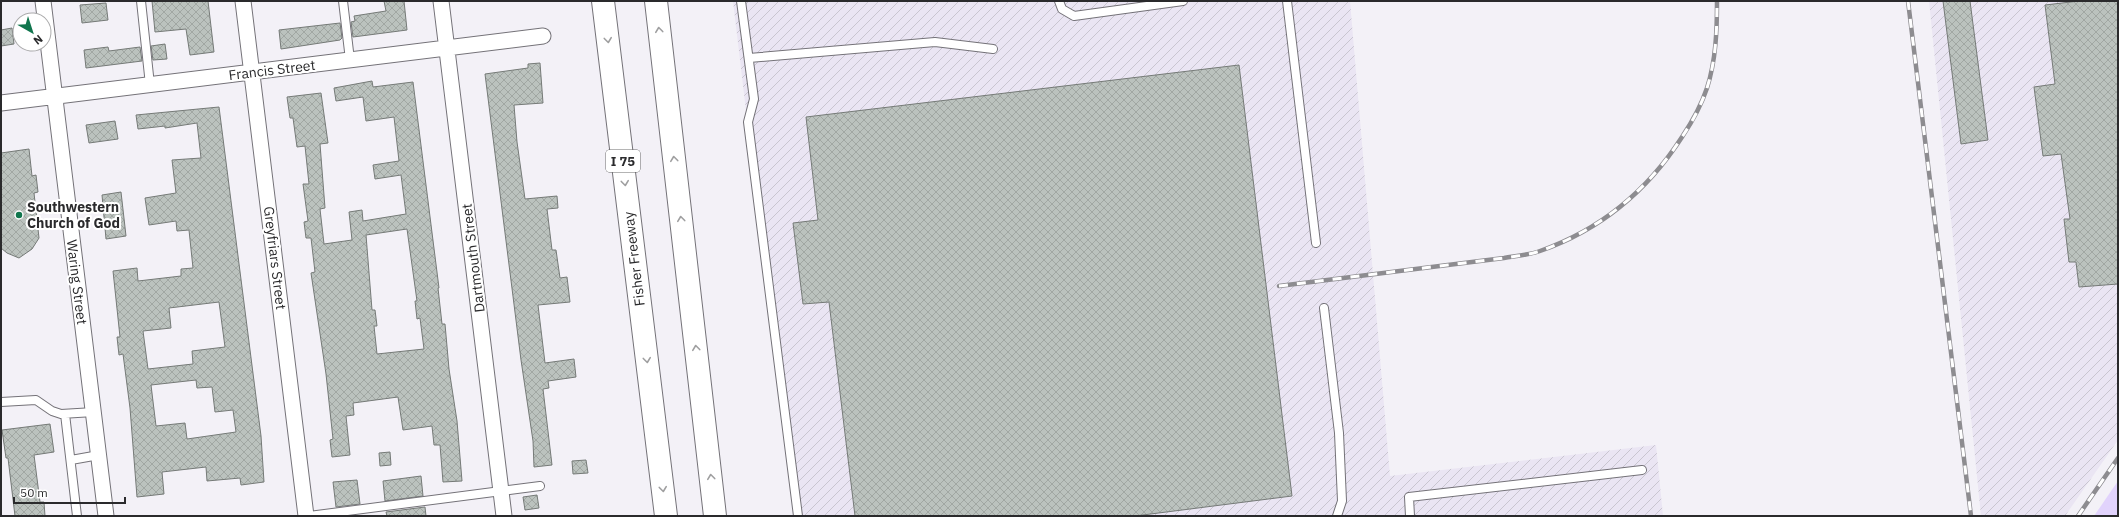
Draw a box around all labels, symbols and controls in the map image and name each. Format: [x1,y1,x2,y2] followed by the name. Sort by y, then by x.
[12,12,52,52] north arrow
[655,27,664,33] one-way arrow
[31,32,46,48] text: N
[603,37,612,43] one-way arrow
[228,56,316,84] street label: Francis Street
[606,150,640,172] road number: I 75
[670,156,679,162] one-way arrow
[620,180,629,186] one-way arrow
[27,198,120,232] place label: Southwestern Church of God
[457,202,489,313] street label: Dartmouth Street
[260,205,290,311] street label: Greyfriars Street
[14,210,24,220] marker: Southwestern Church of God
[619,211,649,307] street label: Fisher Freeway
[677,216,686,222] one-way arrow
[63,238,91,326] street label: Waring Street
[692,345,701,351] one-way arrow
[642,357,651,363] one-way arrow
[707,474,716,480] one-way arrow
[14,479,125,505] scale bar
[20,485,48,500] text: 50 m
[658,486,667,492] one-way arrow

